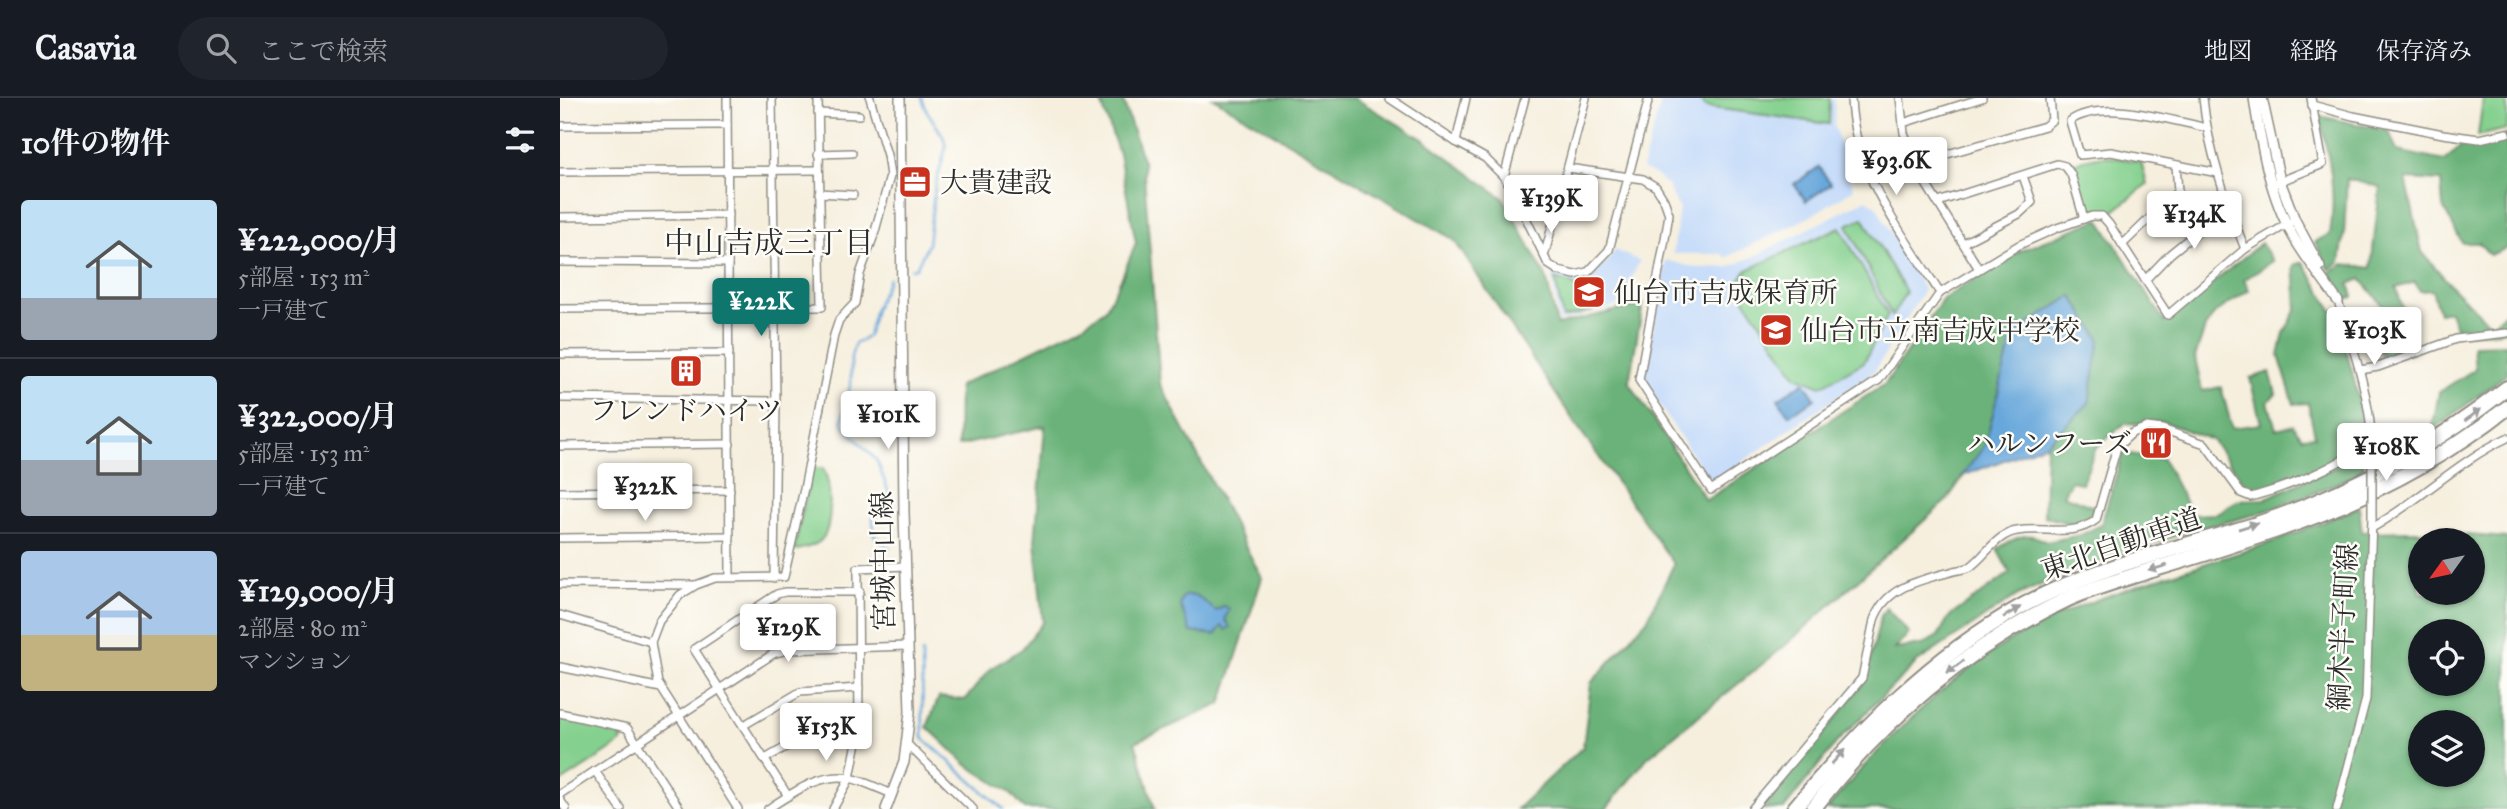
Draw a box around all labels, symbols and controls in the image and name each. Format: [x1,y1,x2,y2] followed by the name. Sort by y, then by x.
[178,17,668,80] search box
[35,28,136,68] text: Casavia
[202,29,240,67] icon: search
[258,35,388,67] text: ここで検索
[2204,36,2252,66] text: 地図
[2290,36,2338,66] text: 経路
[2376,36,2472,66] text: 保存済み
[501,121,539,159] icon: filters
[21,125,170,161] text: 10件の物件
[1839,138,1953,197] pin: ¥93.6K
[1861,146,1931,174] text: ¥93.6K
[896,163,934,201] office icon: 大貴建設
[940,165,1052,200] place label: 大貴建設
[1502,176,1600,235] pin: ¥139K
[1520,184,1582,212] text: ¥139K
[2145,192,2243,251] pin: ¥134K
[2163,200,2225,228] text: ¥134K
[238,222,401,258] text: ¥222,000/月
[664,225,874,261] district label: 中山吉成三丁目
[77,228,161,312] icon: home
[238,263,369,291] text: 5部屋 · 153 m²
[1570,273,1608,311] school or university icon: 仙台市吉成保育所
[1614,275,1838,310] place label: 仙台市吉成保育所
[712,278,810,338] pin: ¥222K
[728,287,794,315] text: ¥222K
[238,296,330,324] text: 一戸建て
[2325,308,2423,367] pin: ¥103K
[1757,311,1795,349] school or university icon: 仙台市立南吉成中学校
[1800,313,2080,348] place label: 仙台市立南吉成中学校
[2343,316,2406,344] text: ¥103K
[667,352,705,390] building icon: フレンドハイツ
[839,392,937,451] pin: ¥101K
[589,393,783,428] place label: フレンドハイツ
[238,398,398,434] text: ¥322,000/月
[857,400,919,428] text: ¥101K
[77,404,161,488] icon: home
[2464,408,2482,422] one-way arrow
[2137,424,2175,462] restaurant icon: ハルンフーズ
[2337,424,2435,483] pin: ¥108K
[1967,426,2132,461] place label: ハルンフーズ
[2353,432,2419,460] text: ¥108K
[238,439,369,467] text: 5部屋 · 153 m²
[596,464,694,523] pin: ¥322K
[238,472,330,500] text: 一戸建て
[613,472,677,500] text: ¥322K
[864,491,902,631] street label: 宮城中山線
[2036,500,2206,588] street label: 東北自動車道
[2238,521,2259,531] one-way arrow
[2408,528,2485,606] north arrow
[2408,528,2485,787] map controls
[2321,542,2365,712] street label: 綱木半子町線
[2147,564,2168,574] one-way arrow
[238,573,399,609] text: ¥129,000/月
[77,579,161,663] icon: home
[739,604,837,664] pin: ¥129K
[2003,606,2022,618] one-way arrow
[756,613,820,641] text: ¥129K
[238,614,367,642] text: 2部屋 · 80 m²
[2408,619,2485,696] button: locate
[238,647,352,675] text: マンション
[1946,660,1964,674] one-way arrow
[777,704,875,763] pin: ¥153K
[2408,710,2485,787] button: layers
[796,712,856,740] text: ¥153K
[1830,749,1846,766] one-way arrow

